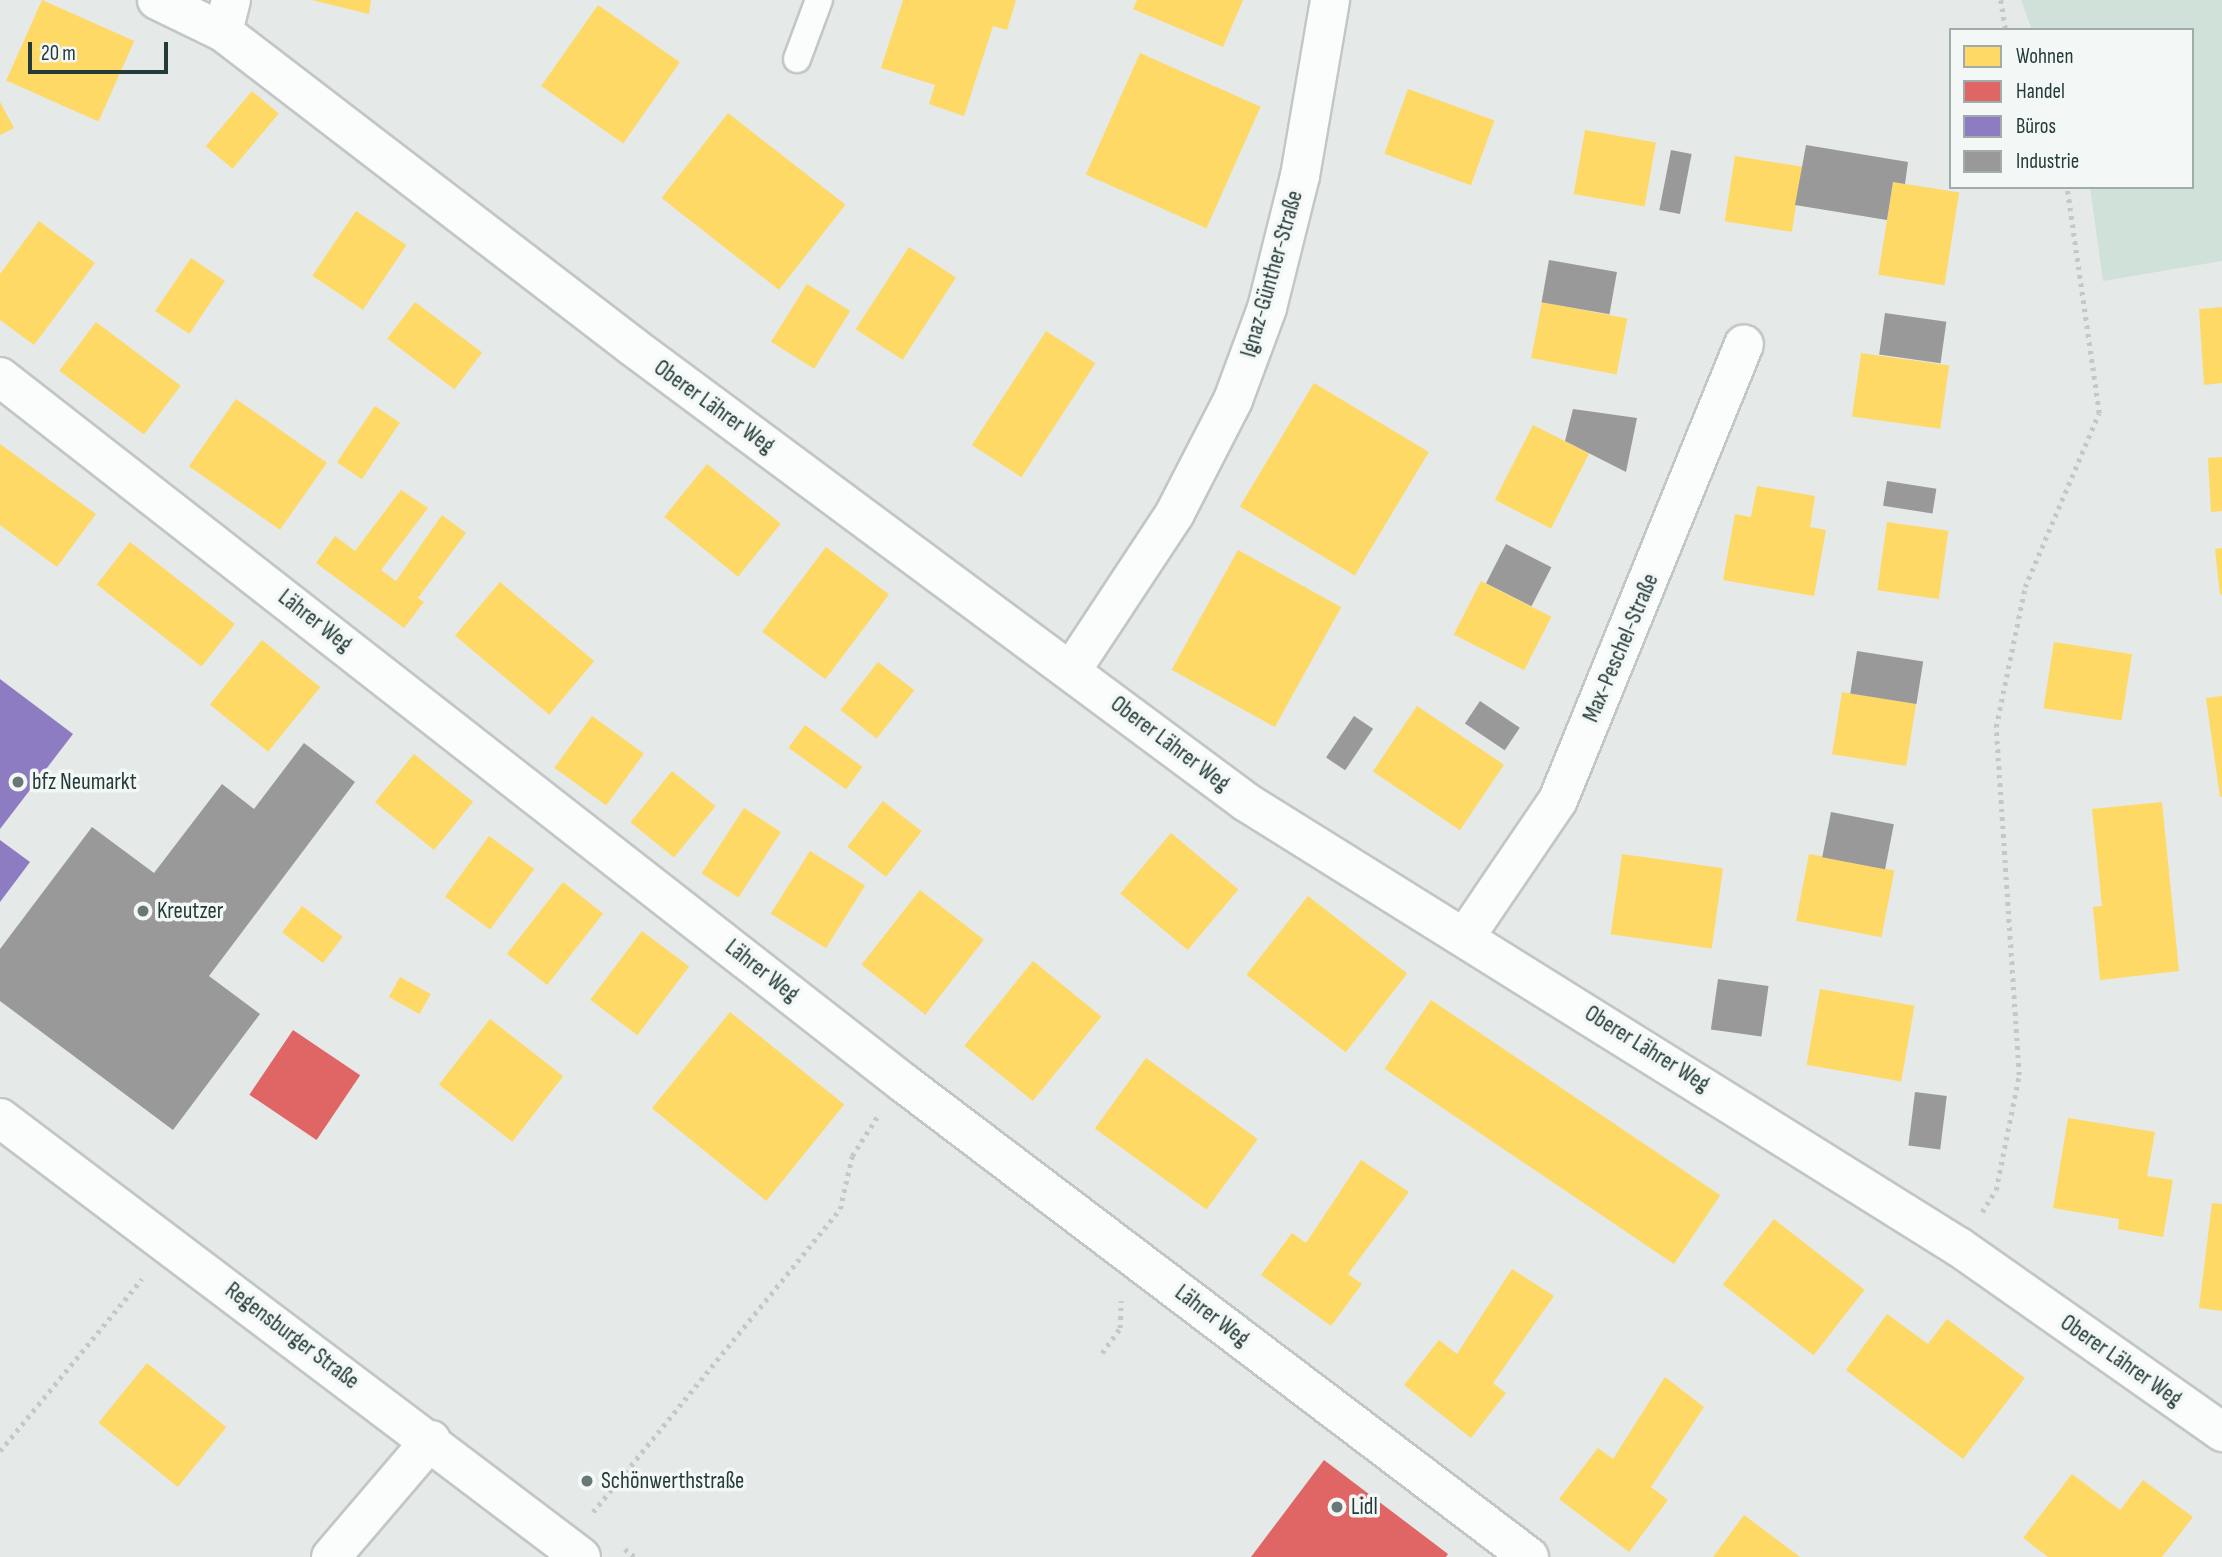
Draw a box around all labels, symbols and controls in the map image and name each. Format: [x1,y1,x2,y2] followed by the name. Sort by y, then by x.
[32,28,172,72] scale bar
[1949,28,2194,189] legend
[41,41,76,66] text: 20 m
[2016,44,2073,69] text: Wohnen
[2016,79,2065,104] text: Handel
[2016,114,2056,139] text: Büros
[2016,149,2079,174] text: Industrie
[1235,188,1309,360] street label: Ignaz-Günther-Straße
[649,354,779,460] street label: Oberer Lährer Weg
[1577,570,1665,726] street label: Max-Peschel-Straße
[273,584,357,658] street label: Lährer Weg
[1105,690,1235,798] street label: Oberer Lährer Weg
[32,768,137,796] place label: bfz Neumarkt
[10,774,26,790] marker: bfz Neumarkt
[157,897,223,925] place label: Kreutzer
[135,903,151,919] marker: Kreutzer
[720,934,804,1008] street label: Lährer Weg
[1580,1000,1714,1098] street label: Oberer Lährer Weg
[220,1277,364,1395] street label: Regensburger Straße
[1169,1279,1255,1353] street label: Lährer Weg
[2055,1309,2187,1413] street label: Oberer Lährer Weg
[601,1467,744,1495] place label: Schönwerthstraße
[579,1473,595,1489] marker: Schönwerthstraße
[1351,1493,1378,1521] place label: Lidl
[1329,1499,1345,1515] marker: Lidl

